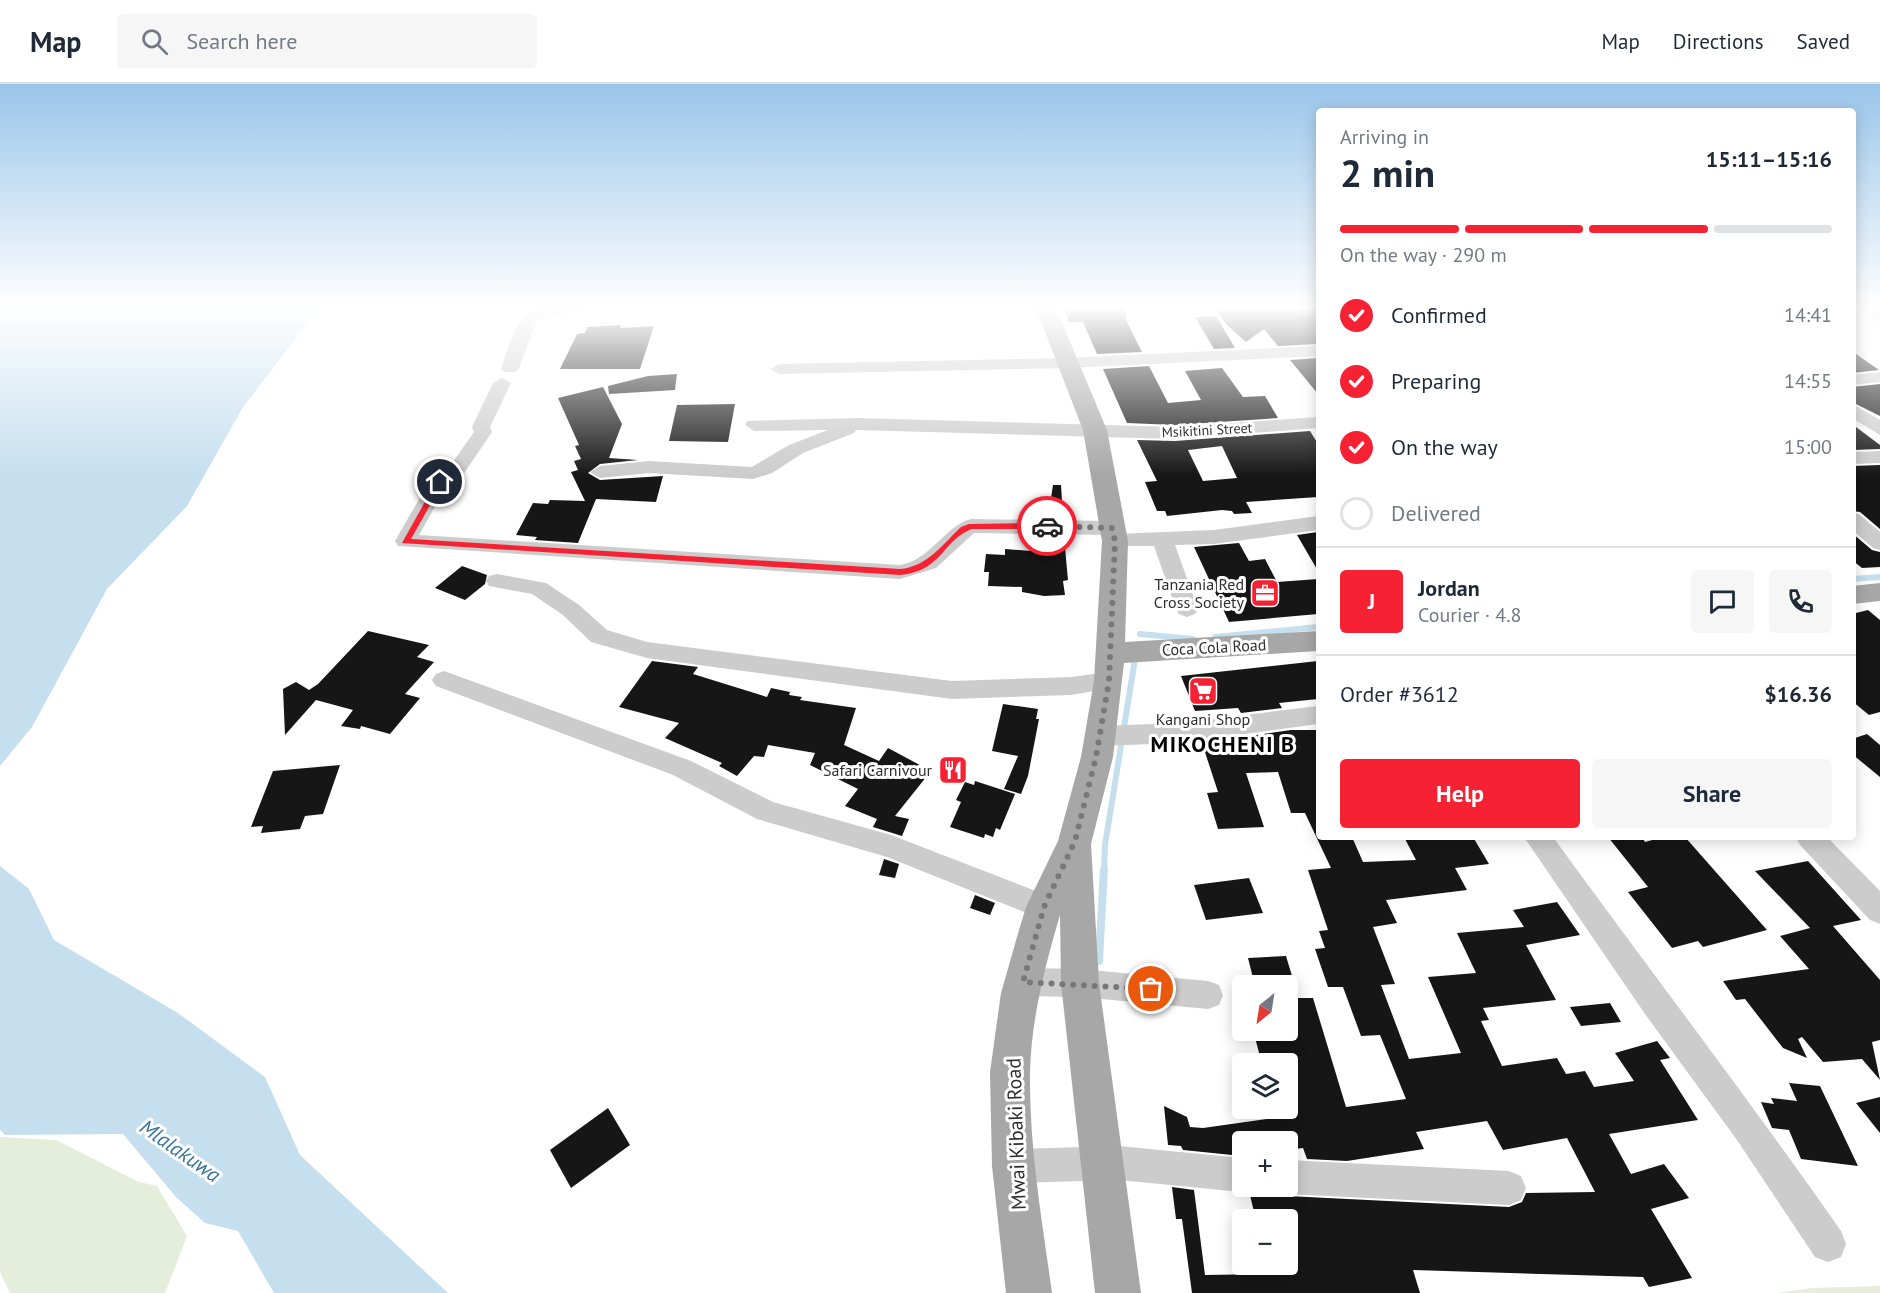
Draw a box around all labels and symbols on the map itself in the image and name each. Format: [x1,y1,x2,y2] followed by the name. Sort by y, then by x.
[1161,419,1253,441] street label: Msikitini Street
[414,456,465,507] pin
[1017,496,1077,556] courier
[1154,574,1245,612] place label: Tanzania Red Cross Society
[1249,577,1281,609] office icon: Tanzania Red Cross Society
[1161,634,1267,660] street label: Coca Cola Road
[1187,675,1219,707] supermarket icon: Kangani Shop
[1156,709,1250,729] place label: Kangani Shop
[1151,730,1295,758] district label: MIKOCHENI B
[937,754,969,786] restaurant icon: Safari Carnivour
[823,760,933,780] place label: Safari Carnivour
[1125,963,1176,1014] pin
[1232,975,1298,1041] north arrow
[1000,1058,1032,1210] street label: Mwai Kibaki Road
[135,1113,226,1189] water label: Mlalakuwa

